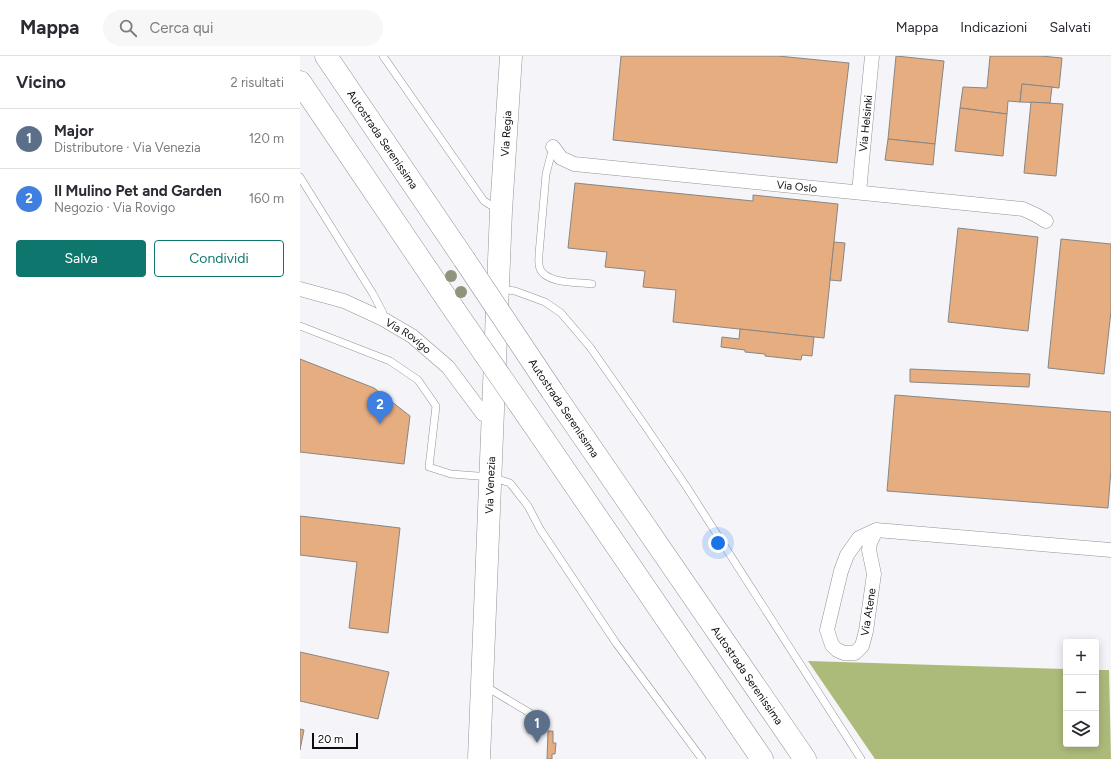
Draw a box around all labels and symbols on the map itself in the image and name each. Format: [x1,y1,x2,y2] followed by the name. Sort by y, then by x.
[344,88,421,192] street label: Autostrada Serenissima
[857,94,875,152] street label: Via Helsinki
[499,110,514,157] street label: Via Regia
[776,178,818,195] street label: Via Oslo
[383,316,434,356] street label: Via Rovigo
[526,356,602,460] street label: Autostrada Serenissima
[367,391,393,424] pin: 2
[483,456,498,514] street label: Via Venezia
[708,533,728,553] your location
[858,587,879,637] street label: Via Atene
[709,624,785,727] street label: Autostrada Serenissima
[524,710,550,743] pin: 1
[312,731,358,750] scale bar

